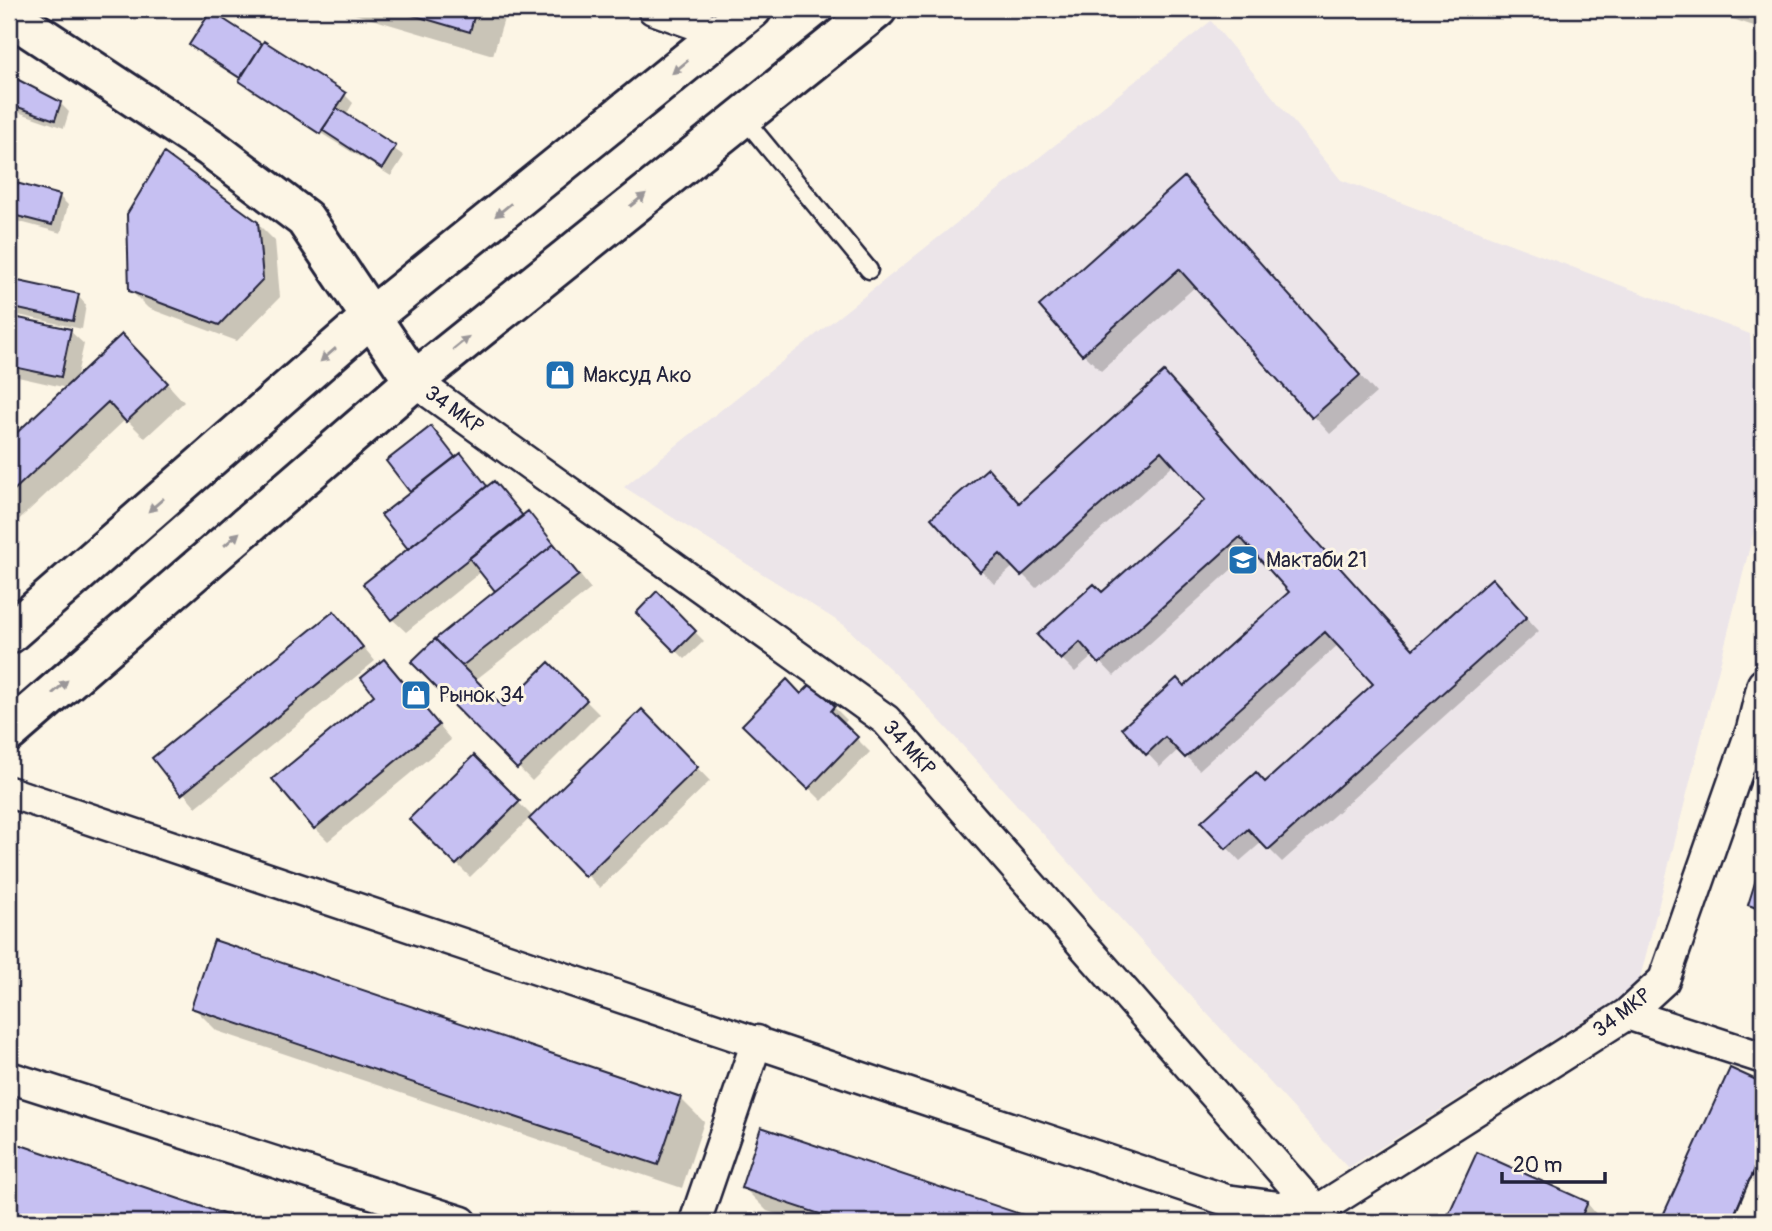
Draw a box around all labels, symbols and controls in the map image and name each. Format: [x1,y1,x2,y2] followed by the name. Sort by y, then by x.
[671,59,688,74] one-way arrow
[630,193,647,208] one-way arrow
[495,203,513,218] one-way arrow
[453,336,470,351] one-way arrow
[319,347,337,363] one-way arrow
[543,358,577,392] shop icon: Максуд Ако
[583,362,691,389] place label: Максуд Ако
[419,380,489,441] street label: 34 МКР
[148,497,165,512] one-way arrow
[224,532,241,547] one-way arrow
[1226,543,1260,577] school or university icon: Мактаби 21
[1266,547,1367,574] place label: Мактаби 21
[399,678,433,712] shop icon: Рынок 34
[52,680,69,695] one-way arrow
[439,682,524,709] place label: Рынок 34
[877,714,942,782] street label: 34 МКР
[1587,982,1657,1044] street label: 34 МКР
[1502,1140,1606,1184] scale bar
[1513,1152,1562,1179] text: 20 m

